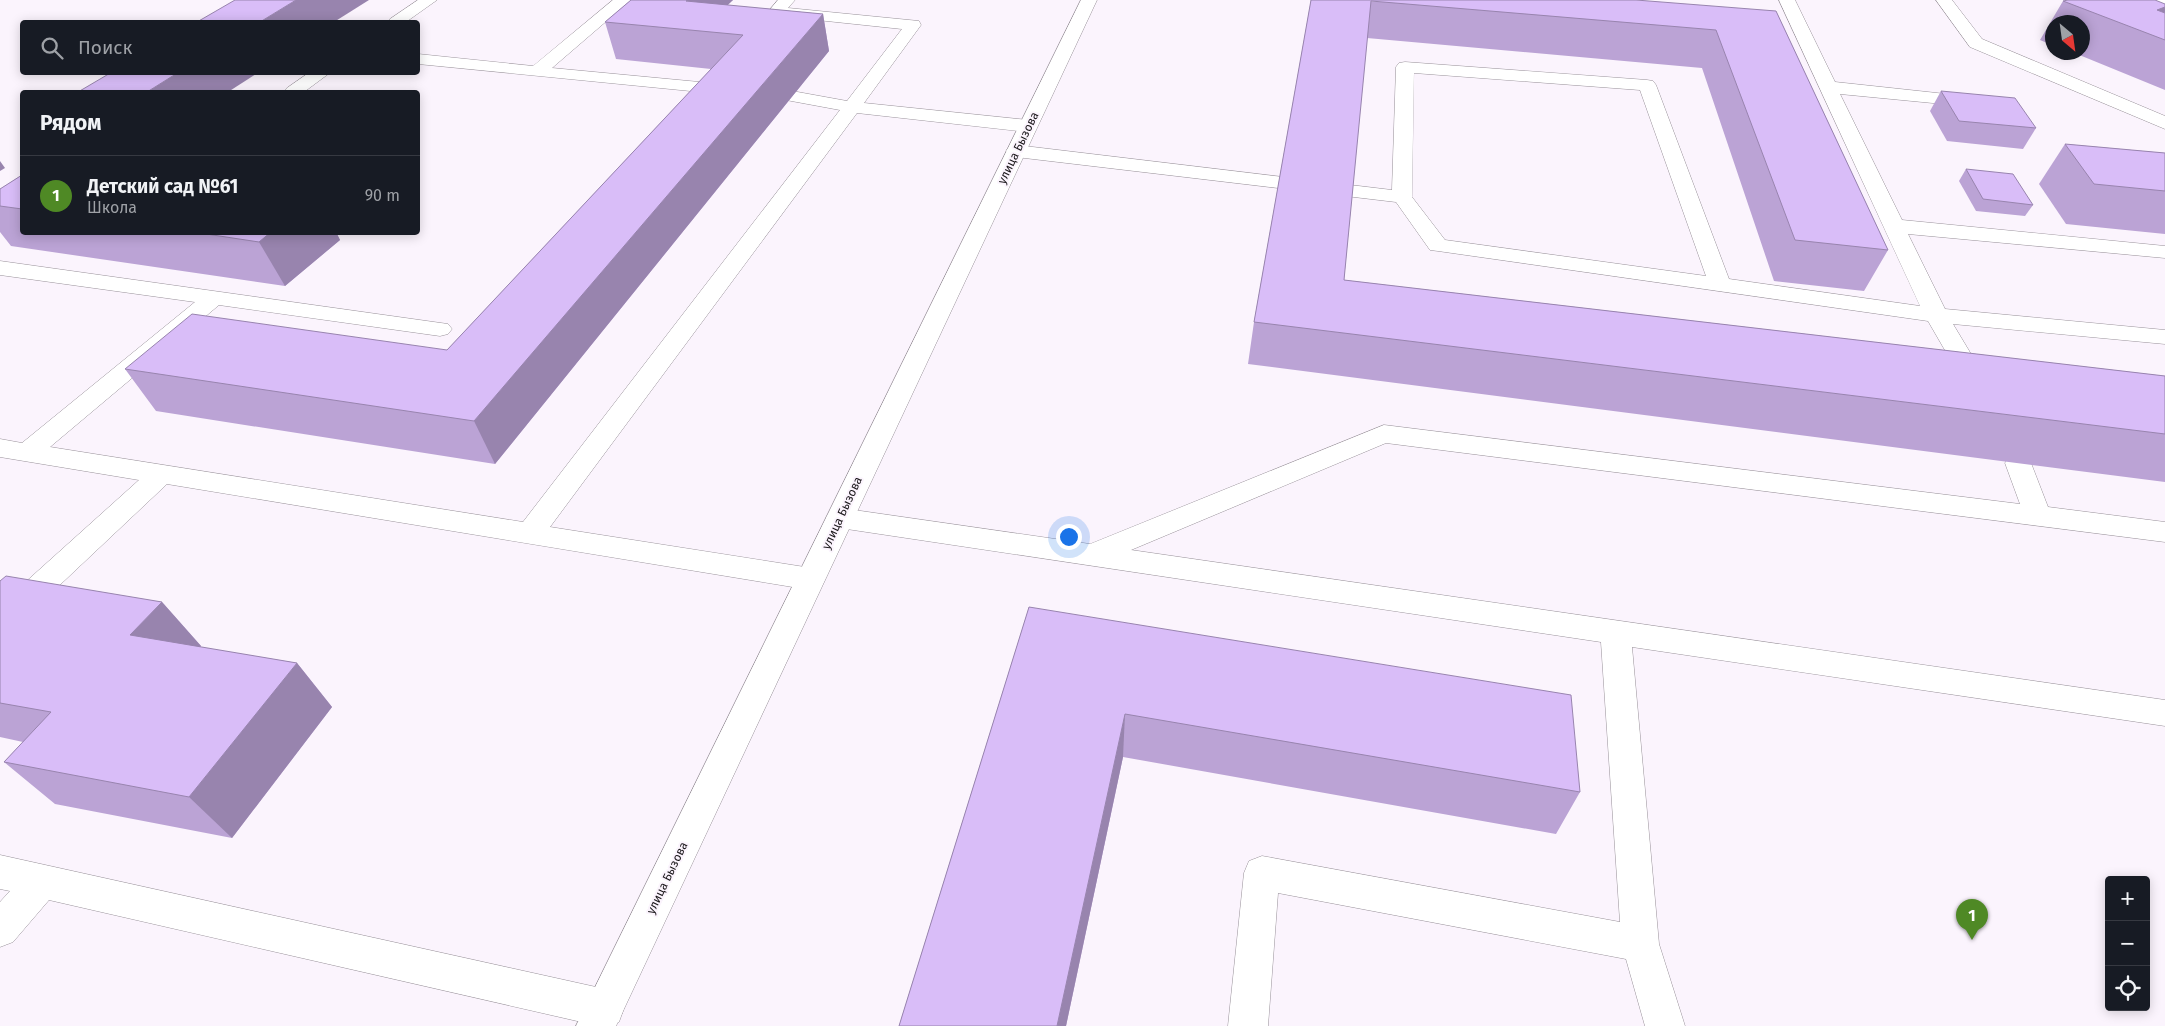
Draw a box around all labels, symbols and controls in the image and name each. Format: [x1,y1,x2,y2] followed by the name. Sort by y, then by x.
[2045,15,2090,60] north arrow
[20,20,420,75] search box
[38,34,66,62] icon: search
[78,36,132,59] text: Поиск
[40,110,101,136] text: Рядом
[994,110,1042,186] street label: улица Бызова
[87,175,238,198] text: Детский сад №61
[52,186,60,205] text: 1
[365,186,400,205] text: 90 m
[87,198,137,217] text: Школа
[819,474,865,552] street label: улица Бызова
[1056,524,1082,550] your location
[643,840,691,916] street label: улица Бызова
[2105,876,2150,1011] map controls
[2105,876,2150,921] button: +
[1956,899,1988,940] pin: 1
[2105,921,2150,966] button: −
[2105,966,2150,1011] button: locate

